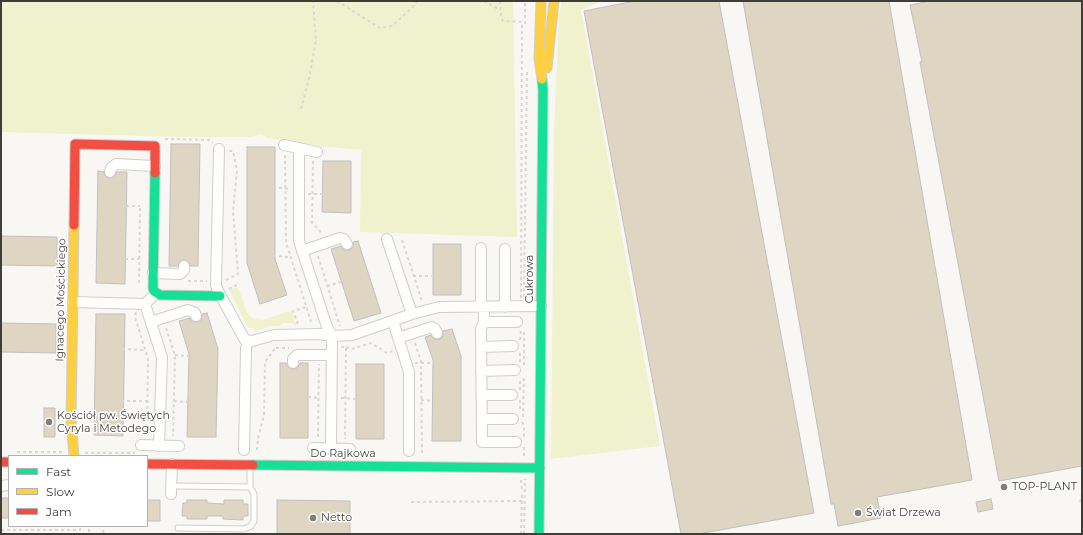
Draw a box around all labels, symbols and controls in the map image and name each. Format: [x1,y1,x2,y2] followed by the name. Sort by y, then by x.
[53,238,69,362] street label: Ignacego Mościckiego
[523,255,537,303] street label: Cukrowa
[57,409,170,435] place label: Kościół pw. Świętych Cyryla i Metodego
[44,417,54,427] marker: Kościół pw. Świętych Cyryla i Metodego
[310,447,376,461] street label: Do Rajkowa
[8,455,148,527] legend
[46,464,71,479] text: Fast
[1012,480,1077,494] place label: TOP-PLANT
[999,482,1009,492] marker: TOP-PLANT
[46,484,75,499] text: Slow
[46,504,72,519] text: Jam
[866,506,941,520] place label: Świat Drzewa
[853,508,863,518] marker: Świat Drzewa
[321,511,352,525] place label: Netto
[308,513,318,523] marker: Netto

